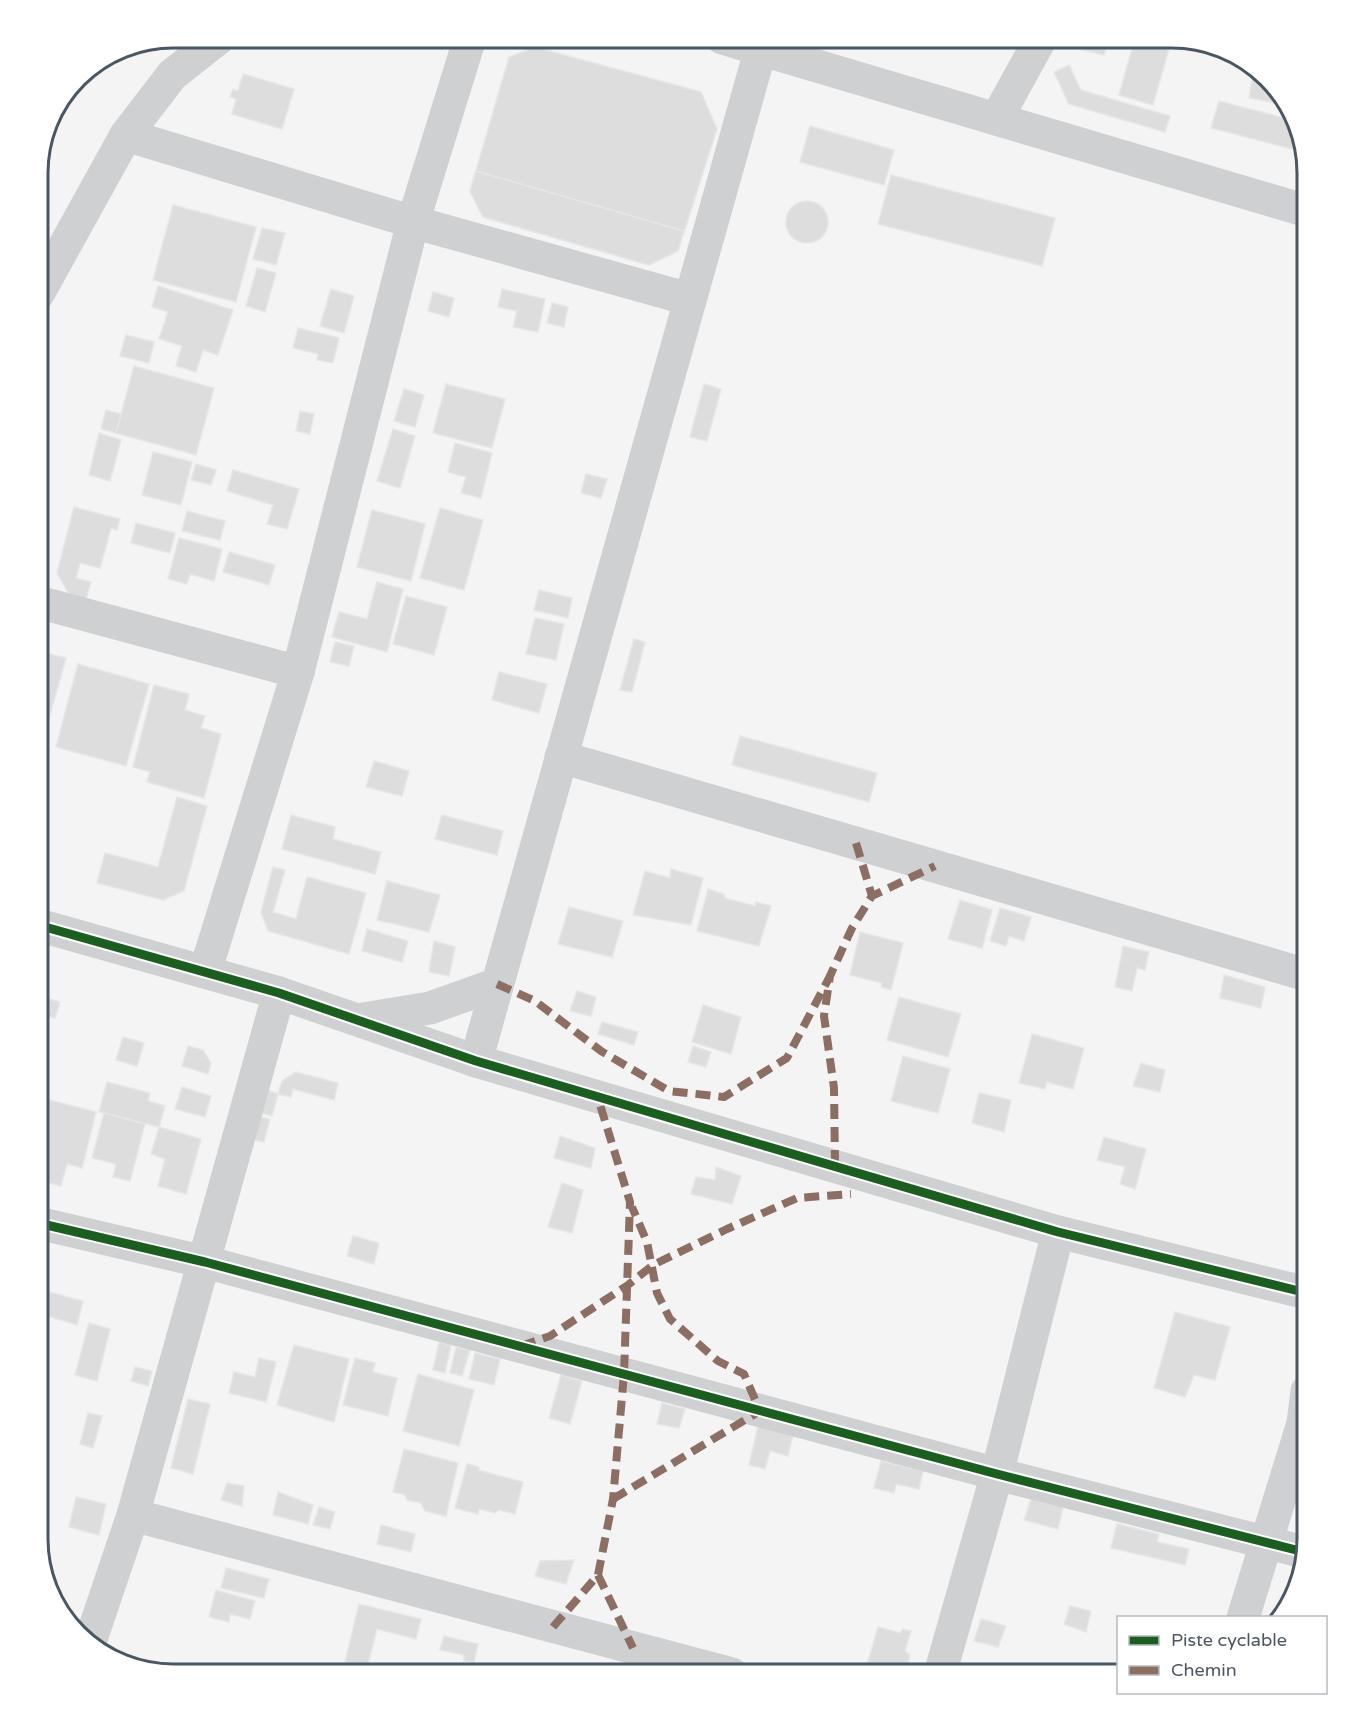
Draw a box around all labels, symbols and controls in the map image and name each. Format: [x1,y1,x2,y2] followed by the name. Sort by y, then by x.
[1117,1616,1327,1694] legend
[1171,1629,1287,1651] text: Piste cyclable
[1171,1659,1237,1681] text: Chemin

